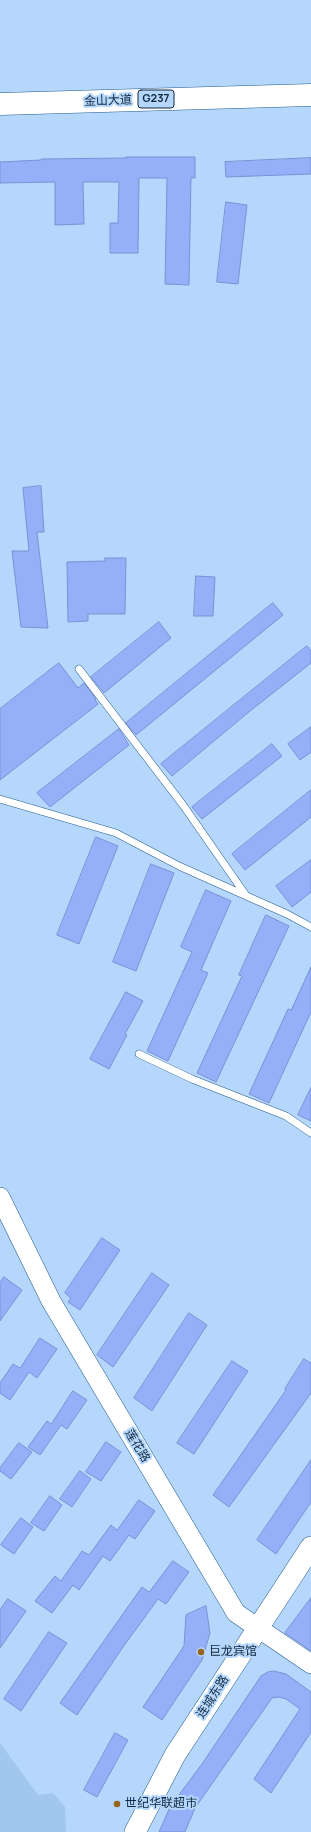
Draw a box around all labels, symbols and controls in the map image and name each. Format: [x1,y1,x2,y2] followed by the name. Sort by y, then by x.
[138,90,174,108] road number: G237
[84,93,132,109] street label: 金山大道
[122,1427,152,1465] street label: 莲花路
[209,1645,257,1659] place label: 巨龙宾馆
[196,1647,206,1657] marker: 巨龙宾馆
[194,1673,232,1721] street label: 连城东路
[125,1797,197,1811] place label: 世纪华联超市
[112,1799,122,1809] marker: 世纪华联超市

